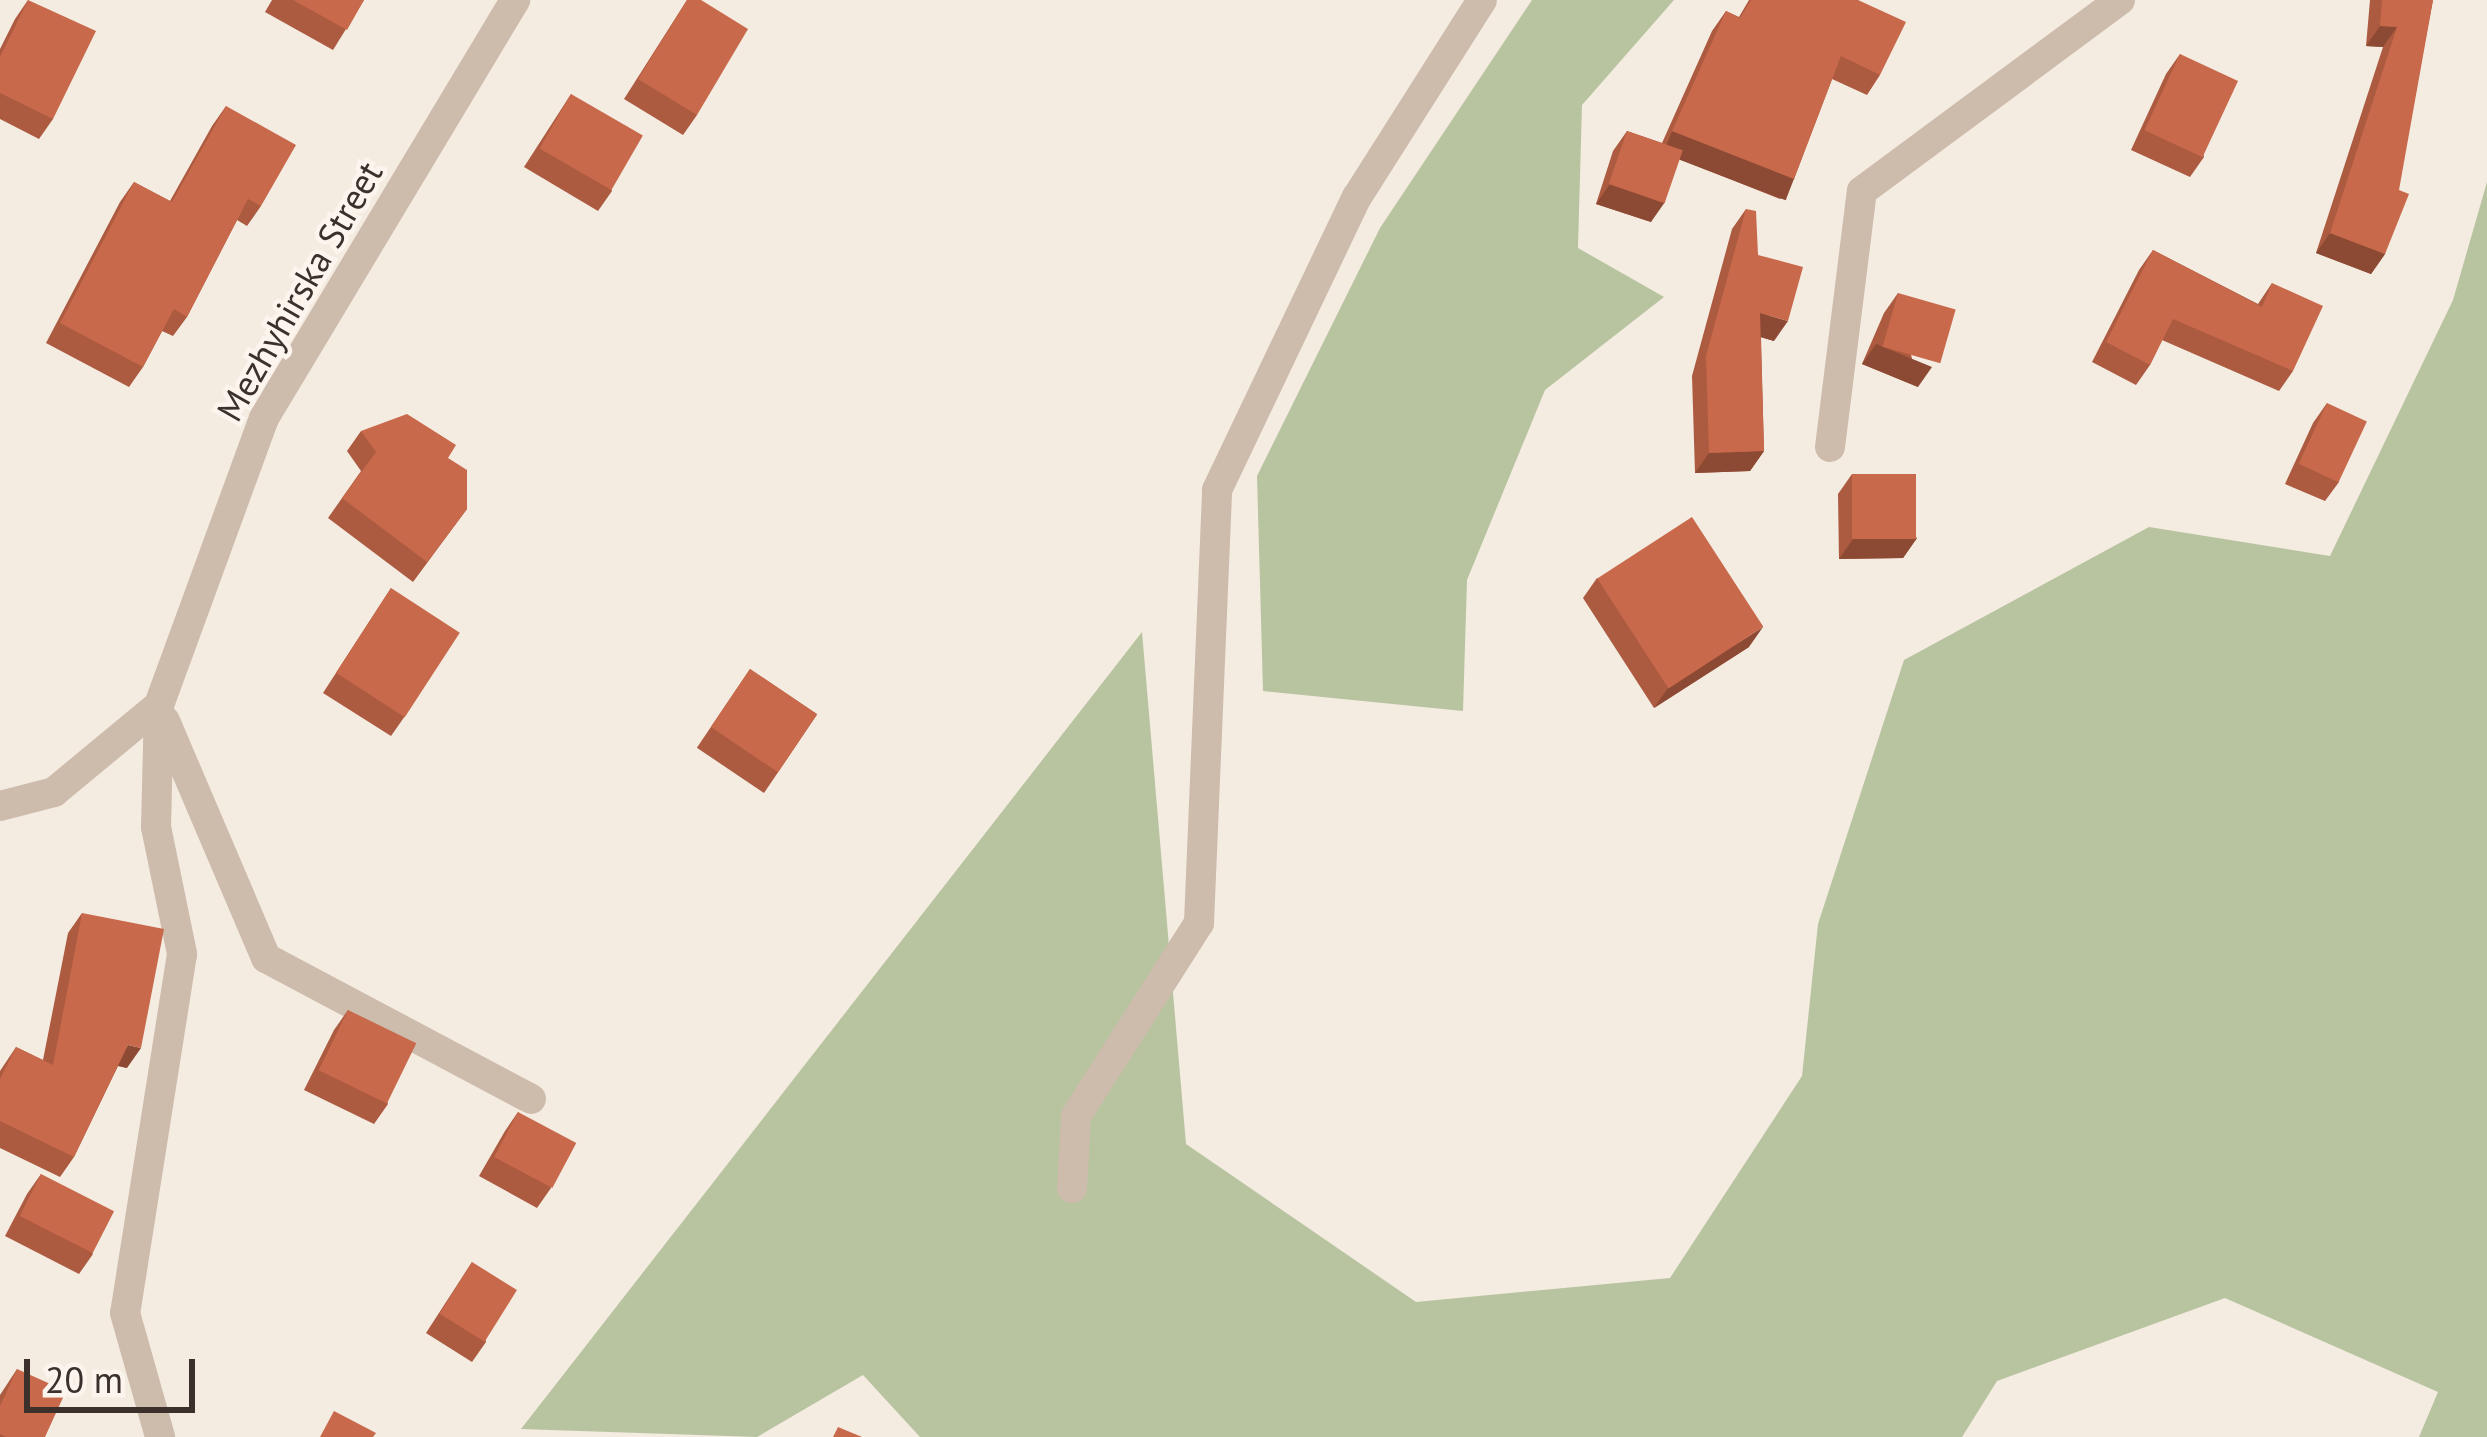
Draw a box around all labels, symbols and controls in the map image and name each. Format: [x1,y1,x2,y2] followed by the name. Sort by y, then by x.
[207,154,391,428] street label: Mezhyhirska Street
[30,1335,201,1409] scale bar
[45,1356,123,1403] text: 20 m

